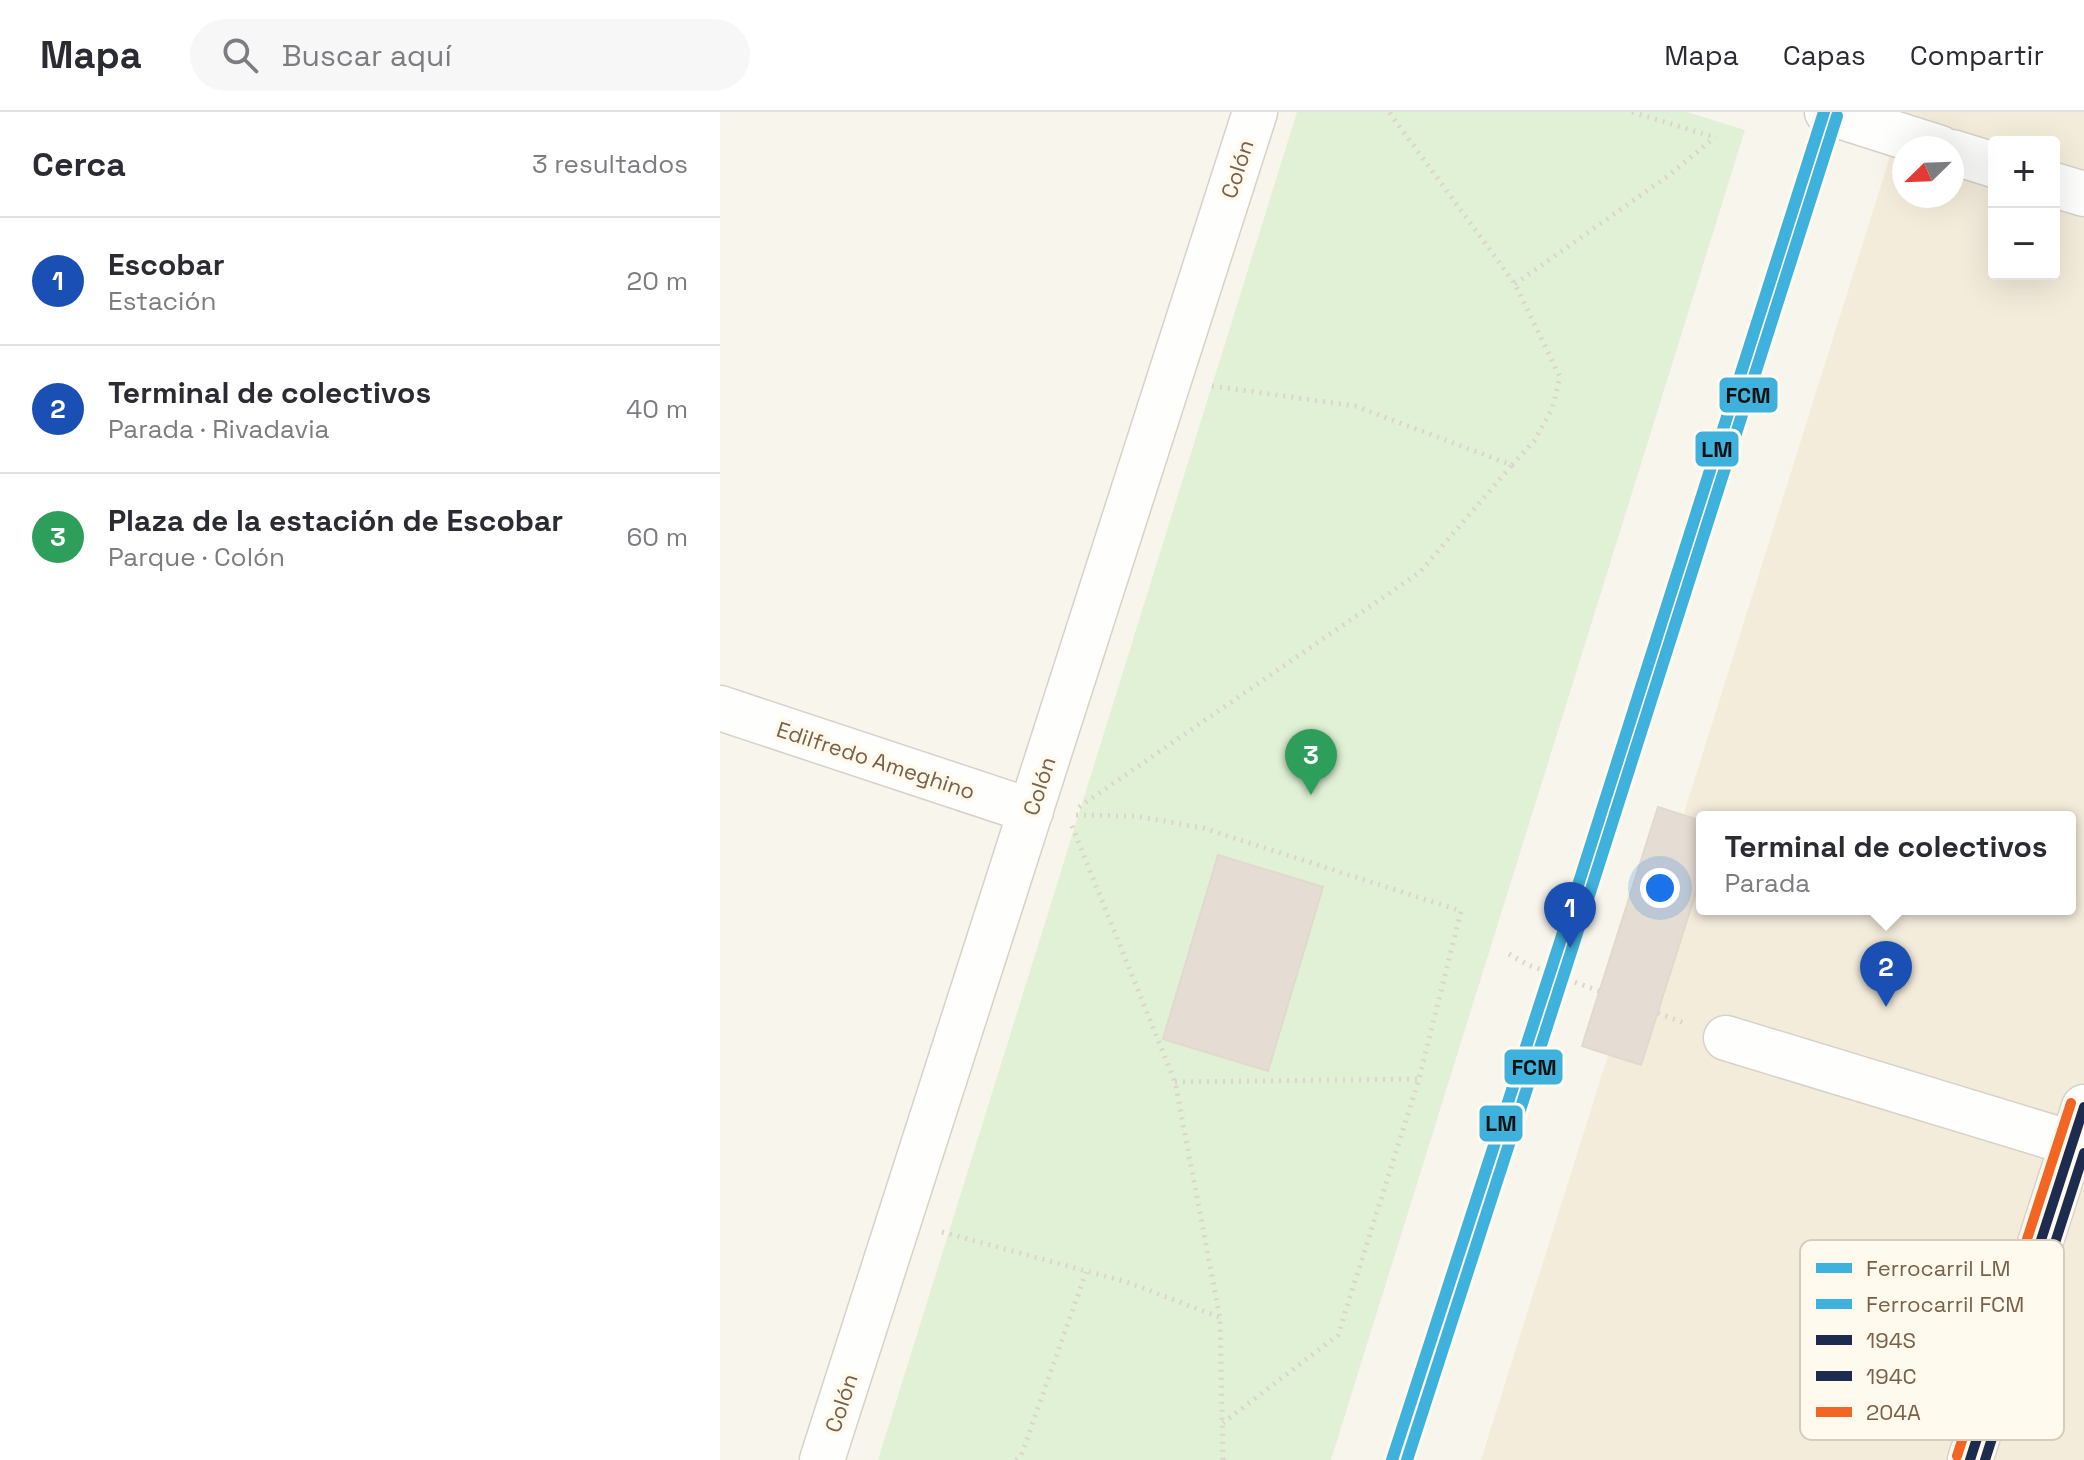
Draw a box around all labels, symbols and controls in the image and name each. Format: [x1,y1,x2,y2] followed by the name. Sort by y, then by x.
[190,19,750,91] search box
[40,31,142,79] text: Mapa
[218,33,262,77] icon: search
[282,36,452,75] text: Buscar aquí
[1664,37,1739,73] text: Mapa
[1783,37,1866,73] text: Capas
[1910,37,2044,73] text: Compartir
[1214,136,1260,202] street label: Colón
[1892,136,1964,208] north arrow
[1988,136,2060,280] map controls
[1988,136,2060,208] button: +
[32,143,126,186] text: Cerca
[532,147,688,181] text: 3 resultados
[1988,208,2060,280] button: −
[108,245,225,284] text: Escobar
[52,264,64,298] text: 1
[627,264,688,298] text: 20 m
[108,284,216,318] text: Estación
[108,373,431,412] text: Terminal de colectivos
[1718,376,1779,414] line badge: FCM
[1725,381,1771,409] text: FCM
[50,392,66,426] text: 2
[626,392,688,426] text: 40 m
[108,412,329,446] text: Parada · Rivadavia
[1694,430,1740,468] line badge: LM
[1701,435,1733,463] text: LM
[108,501,563,540] text: Plaza de la estación de Escobar
[50,520,66,554] text: 3
[626,520,688,554] text: 60 m
[108,540,285,574] text: Parque · Colón
[773,715,979,805] street label: Edilfredo Ameghino
[1285,729,1337,795] pin: 3
[1016,753,1062,819] street label: Colón
[1696,811,2076,915] popup
[1724,827,2048,866] text: Terminal de colectivos
[1724,866,1810,900] text: Parada
[1640,868,1680,908] your location
[1544,882,1596,948] pin: 1
[1860,941,1912,1007] pin: 2
[1503,1048,1564,1086] line badge: FCM
[1511,1053,1557,1081] text: FCM
[1478,1104,1524,1143] line badge: LM
[1485,1109,1517,1137] text: LM
[1800,1240,2064,1440] legend
[1866,1254,2010,1282] text: Ferrocarril LM
[1866,1290,2024,1318] text: Ferrocarril FCM
[1866,1326,1916,1354] text: 194S
[1866,1362,1917,1390] text: 194C
[818,1370,864,1436] street label: Colón
[1866,1398,1921,1426] text: 204A

